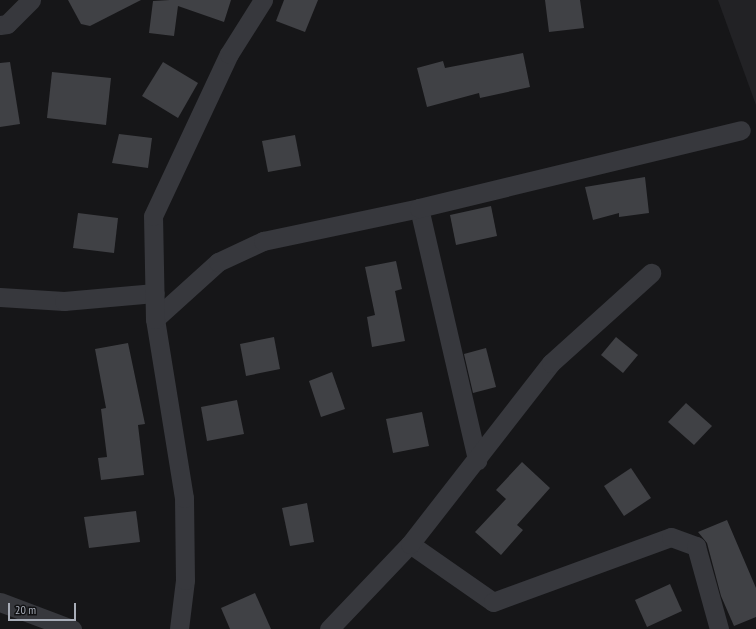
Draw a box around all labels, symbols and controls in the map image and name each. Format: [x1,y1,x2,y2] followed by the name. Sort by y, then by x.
[10,595,78,621] scale bar
[15,602,36,617] text: 20 m

